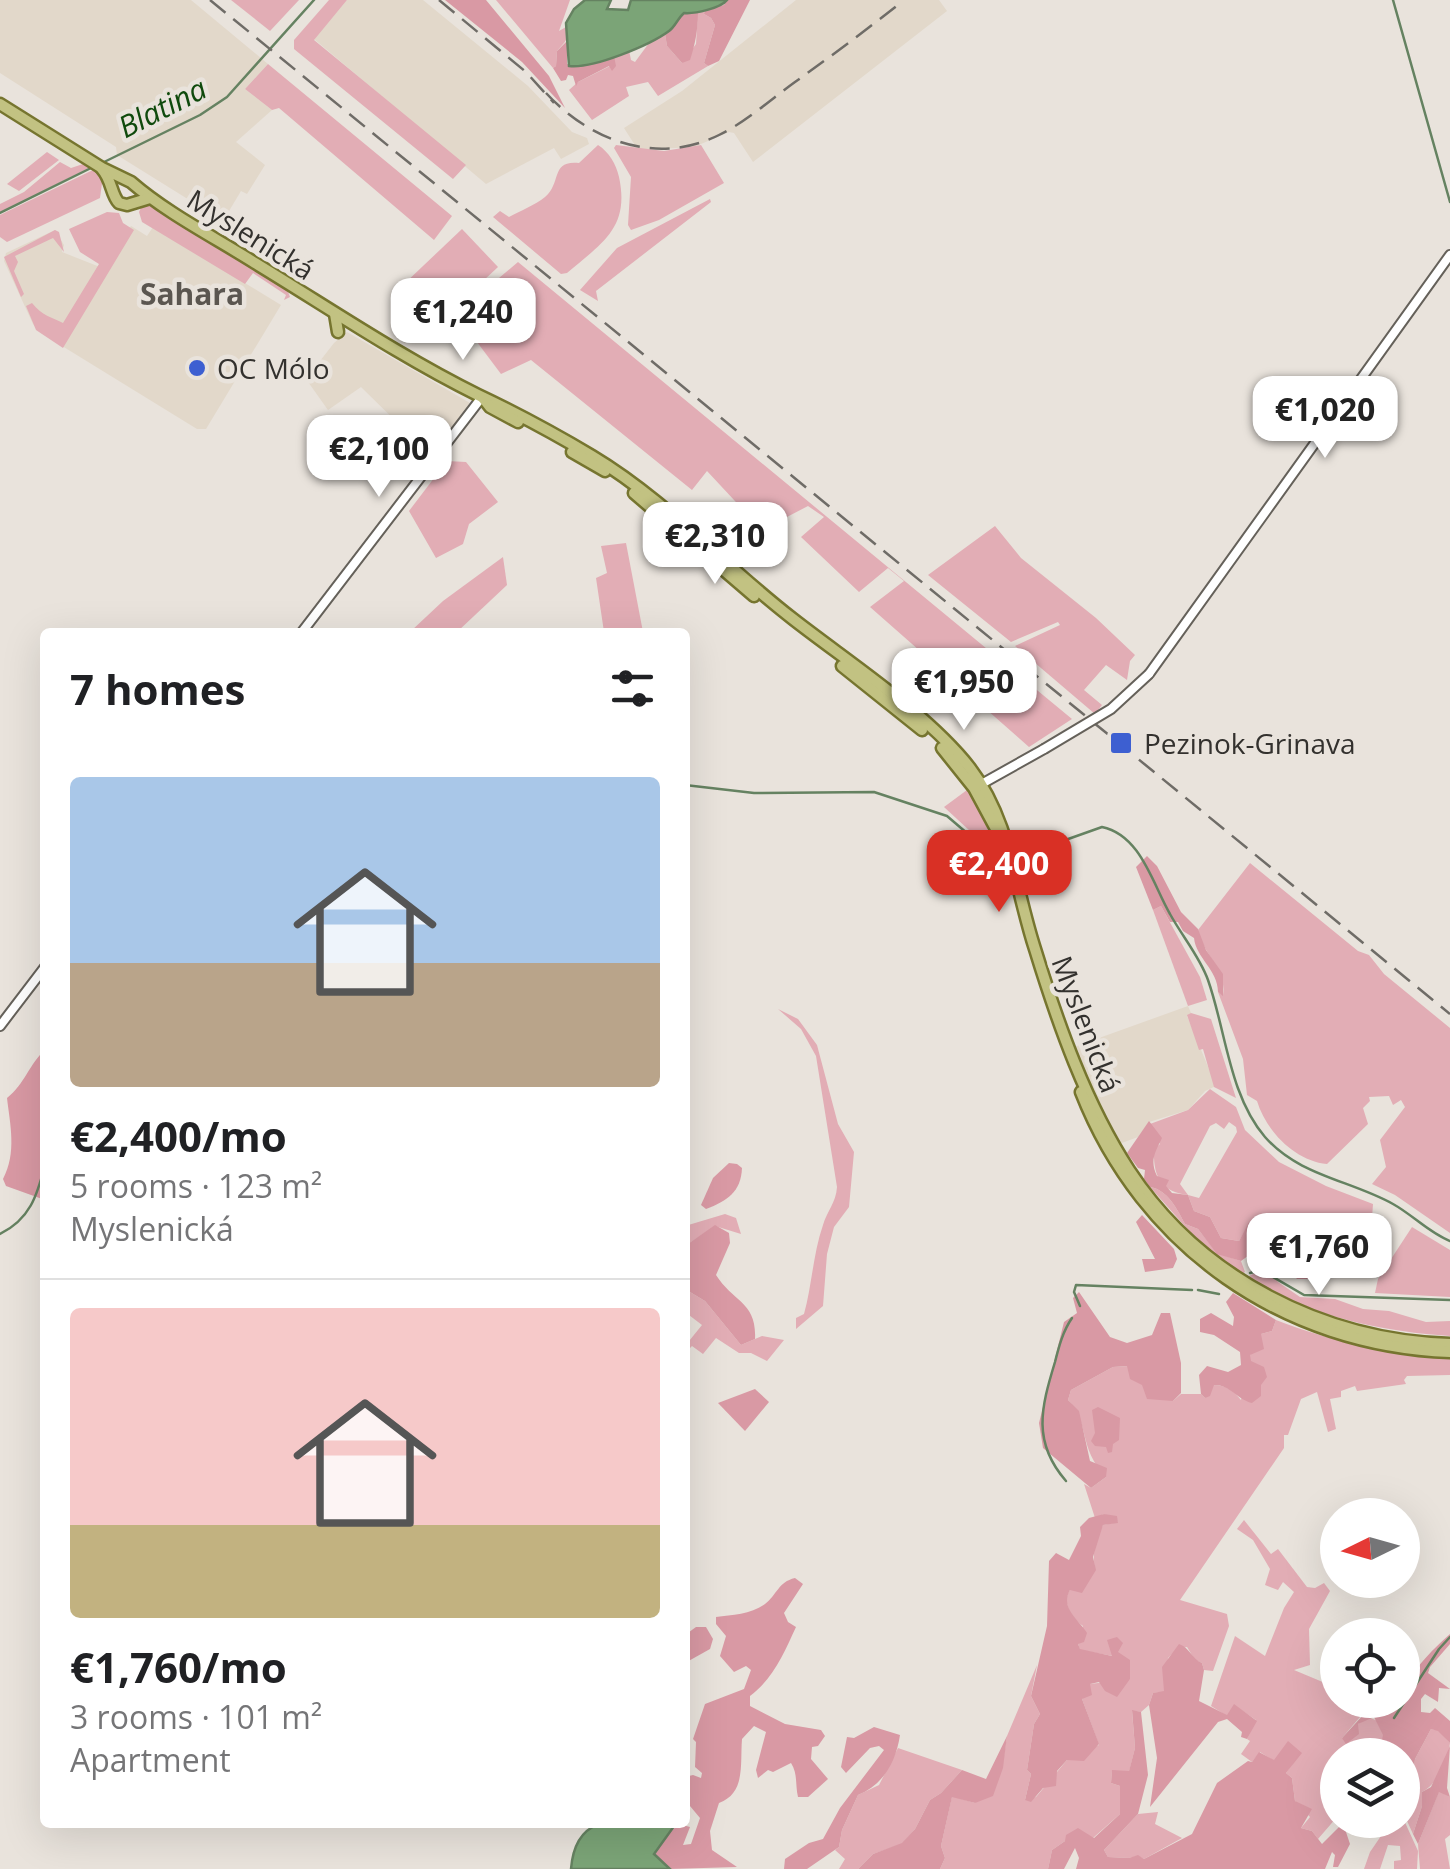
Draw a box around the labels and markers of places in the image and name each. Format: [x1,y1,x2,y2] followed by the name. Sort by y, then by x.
[382,278,544,363] pin: €1,240
[217,349,330,387] place label: OC Mólo
[186,357,208,379] marker: OC Mólo
[1244,376,1406,461] pin: €1,020
[298,415,460,500] pin: €2,100
[634,502,796,587] pin: €2,310
[883,648,1045,733] pin: €1,950
[1144,724,1356,762] place label: Pezinok-Grinava
[1108,730,1134,756] marker: Pezinok-Grinava
[918,830,1080,915] pin: €2,400
[1238,1213,1400,1298] pin: €1,760

